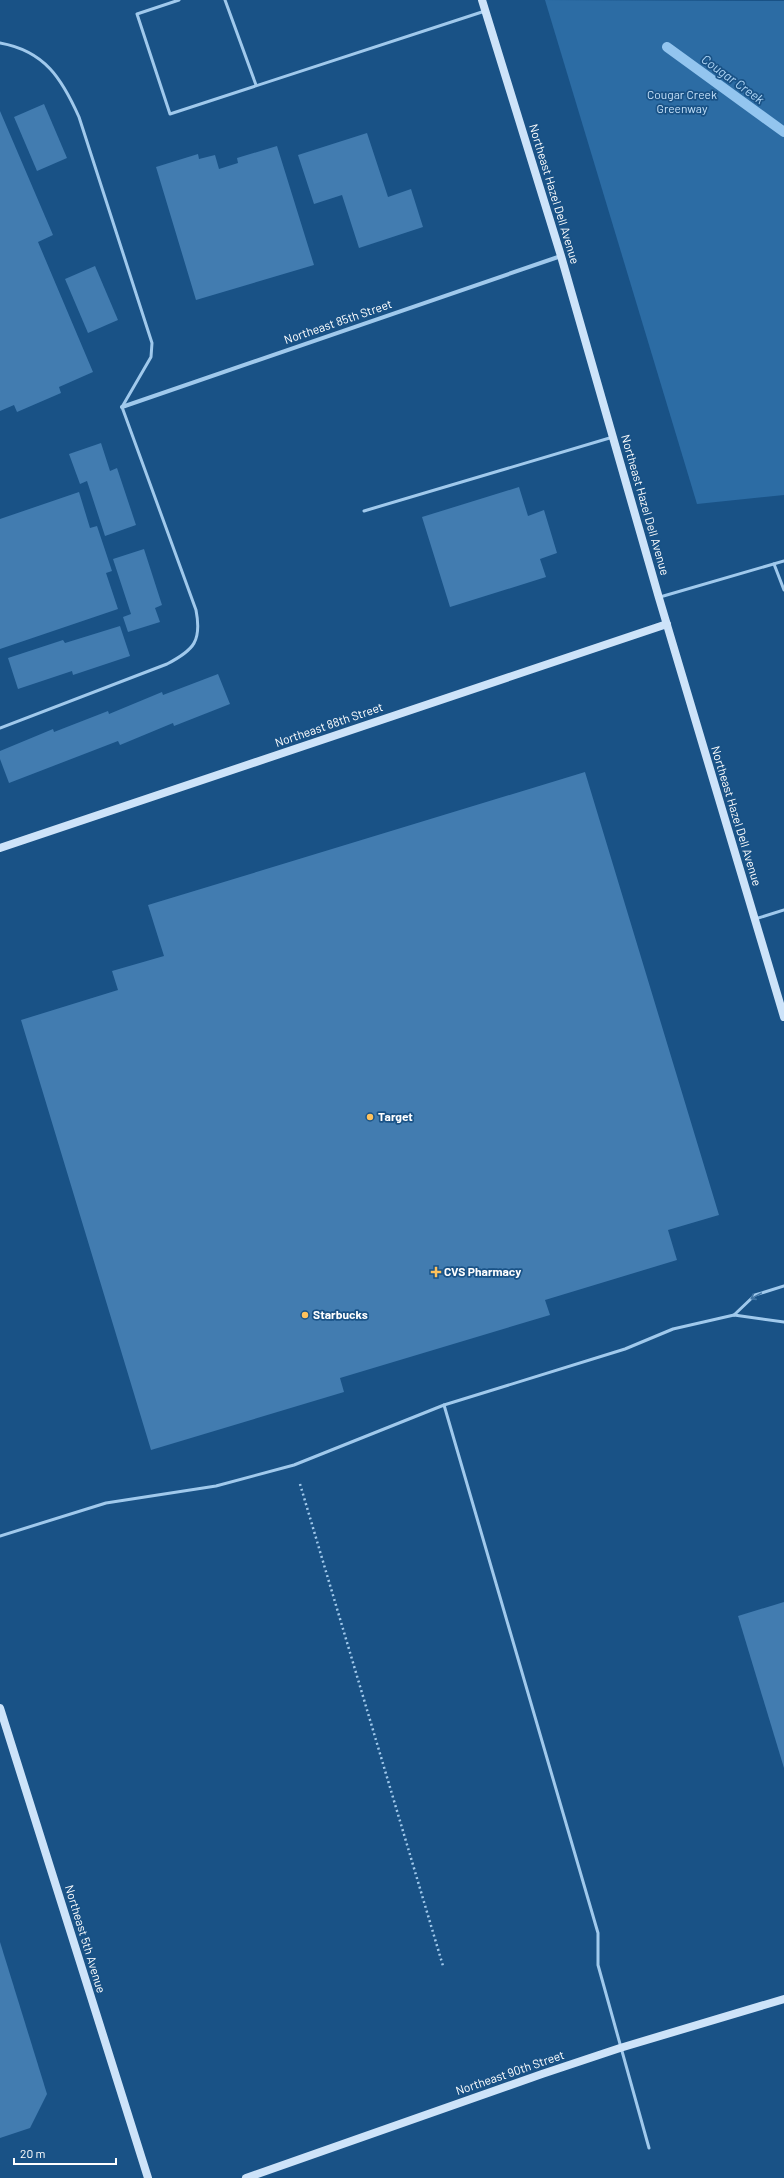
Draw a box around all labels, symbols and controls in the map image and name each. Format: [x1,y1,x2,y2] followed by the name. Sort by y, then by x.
[698,51,768,108] water label: Cougar Creek
[647,87,717,115] park label: Cougar Creek Greenway
[527,122,583,265] street label: Northeast Hazel Dell Avenue
[282,296,394,346] street label: Northeast 85th Street
[619,433,673,577] street label: Northeast Hazel Dell Avenue
[273,699,385,749] street label: Northeast 88th Street
[709,744,765,887] street label: Northeast Hazel Dell Avenue
[378,1109,413,1123] place label: Target
[365,1112,375,1122] marker: Target
[444,1264,521,1278] place label: CVS Pharmacy
[431,1267,441,1277] marker: CVS Pharmacy
[750,1293,762,1301] one-way arrow
[313,1307,368,1321] place label: Starbucks
[300,1310,310,1320] marker: Starbucks
[63,1883,109,1995] street label: Northeast 5th Avenue
[454,2047,566,2097] street label: Northeast 90th Street
[14,2140,116,2166] scale bar
[20,2146,46,2160] text: 20 m

